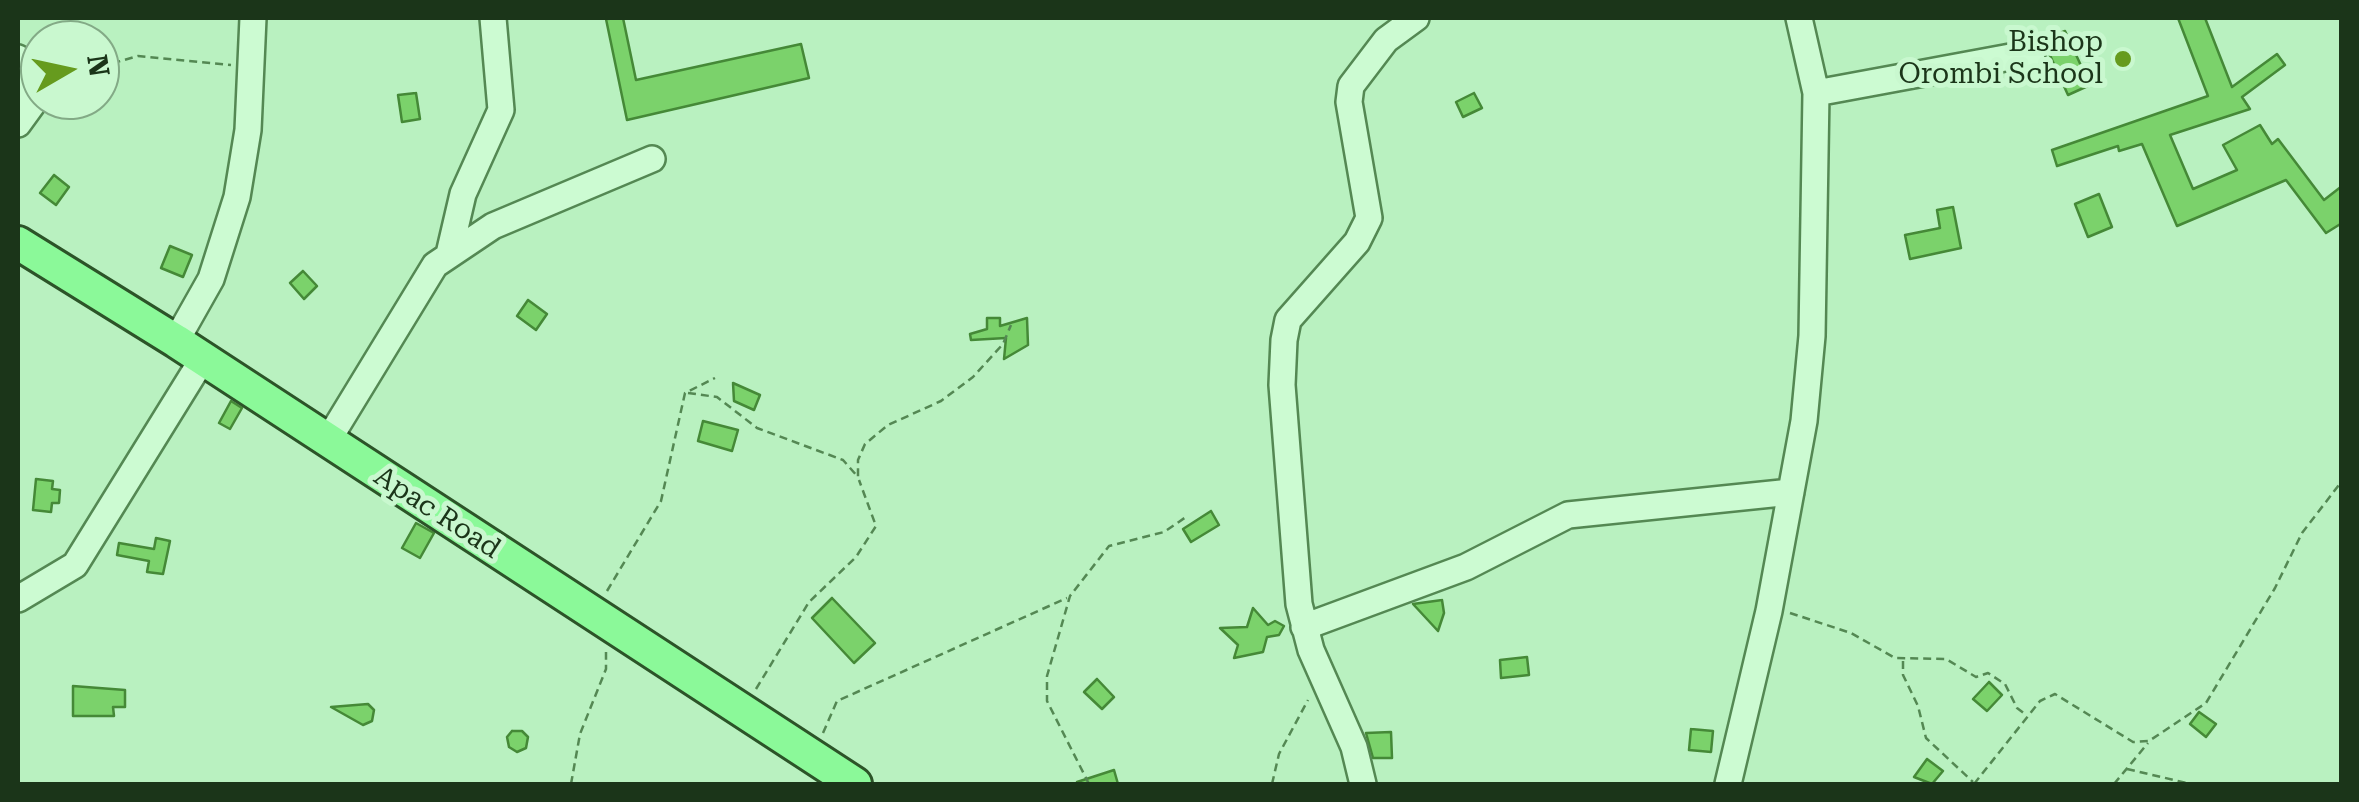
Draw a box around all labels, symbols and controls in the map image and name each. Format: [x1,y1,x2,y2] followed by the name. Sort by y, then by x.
[20,20,120,120] north arrow
[1899,26,2103,92] place label: Bishop Orombi School
[2112,48,2134,70] marker: Bishop Orombi School
[80,52,116,79] text: N
[368,460,506,566] street label: Apac Road

